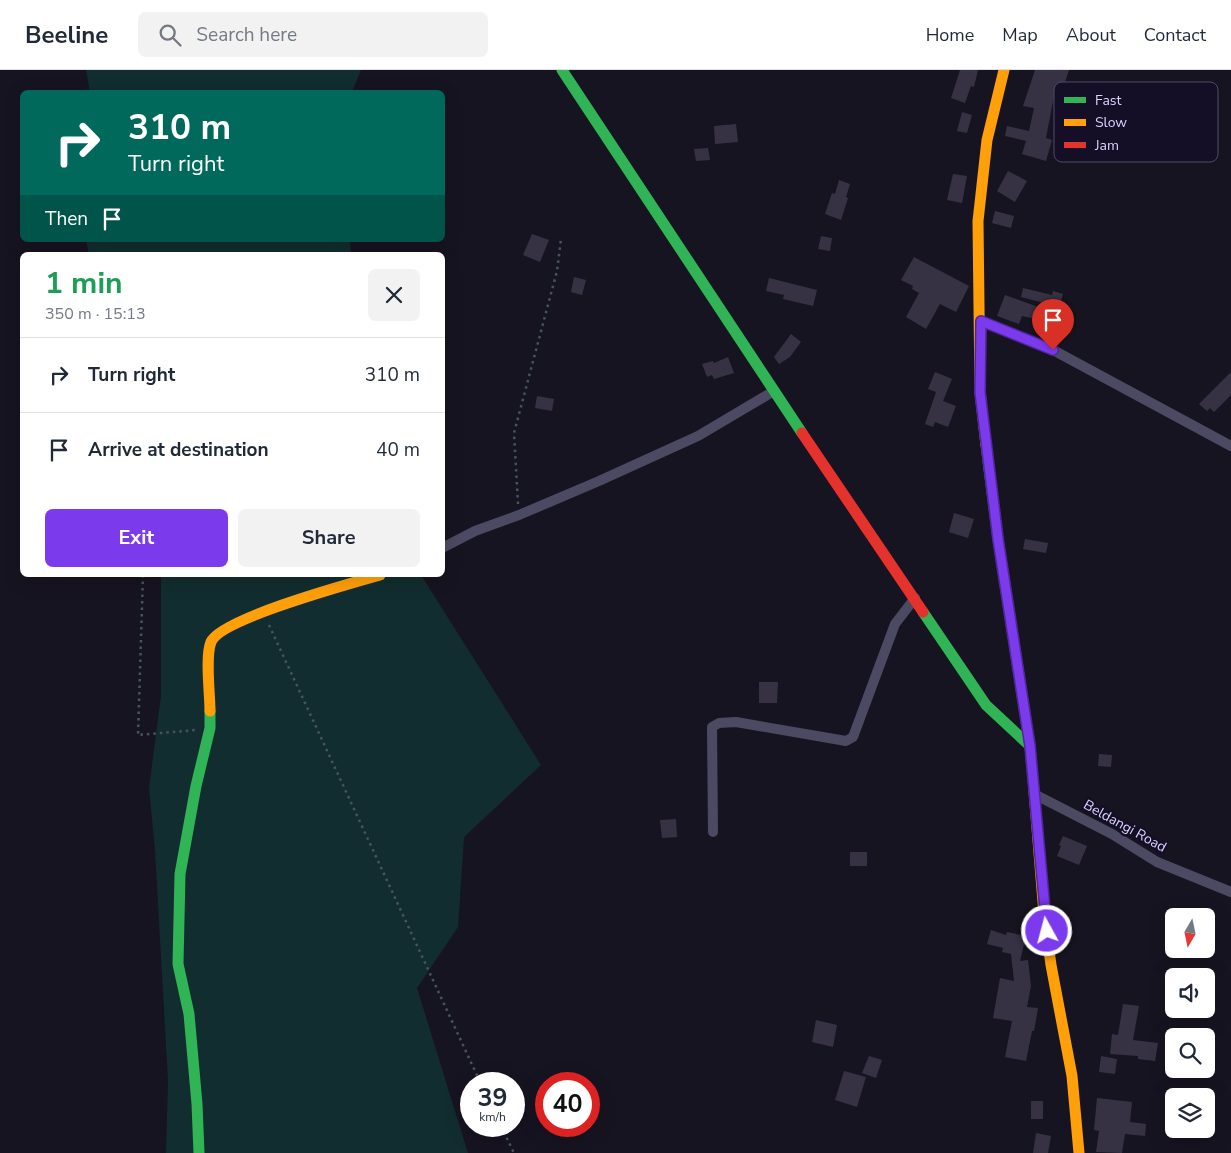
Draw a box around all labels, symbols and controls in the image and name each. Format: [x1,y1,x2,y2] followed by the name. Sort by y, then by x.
[138,12,488,57] search box
[25,19,108,51] text: Beeline
[156,21,184,49] icon: search
[196,22,297,48] text: Search here
[926,23,974,47] text: Home
[1002,23,1038,47] text: Map
[1066,23,1116,47] text: About
[1144,23,1206,47] text: Contact
[1054,82,1218,162] legend
[1095,91,1121,110] text: Fast
[128,104,231,151] text: 310 m
[45,110,110,175] icon: right
[1095,113,1127,132] text: Slow
[1094,136,1119,155] text: Jam
[128,149,224,179] text: Turn right
[98,205,126,233] icon: arrive
[45,206,88,232] text: Then
[45,263,123,304] text: 1 min
[368,269,420,321] button: close
[1032,299,1074,350] pin
[45,303,146,325] text: 350 m · 15:13
[1039,306,1067,334] icon: arrive
[45,361,73,389] icon: right
[88,362,175,388] text: Turn right
[365,362,420,388] text: 310 m
[45,436,73,464] icon: arrive
[88,437,269,463] text: Arrive at destination
[376,437,420,463] text: 40 m
[45,509,228,567] button: Exit
[238,509,420,567] button: Share
[1080,795,1170,857] street label: Beldangi Road
[1020,904,1072,956] position arrow
[1165,908,1215,958] north arrow
[1165,908,1215,1138] map controls
[1165,968,1215,1018] button: sound
[1165,1028,1215,1078] button: search
[535,1072,600,1137] speed limit sign: 40
[477,1081,508,1115] text: 39
[1165,1088,1215,1138] button: layers
[479,1109,506,1125] text: km/h

